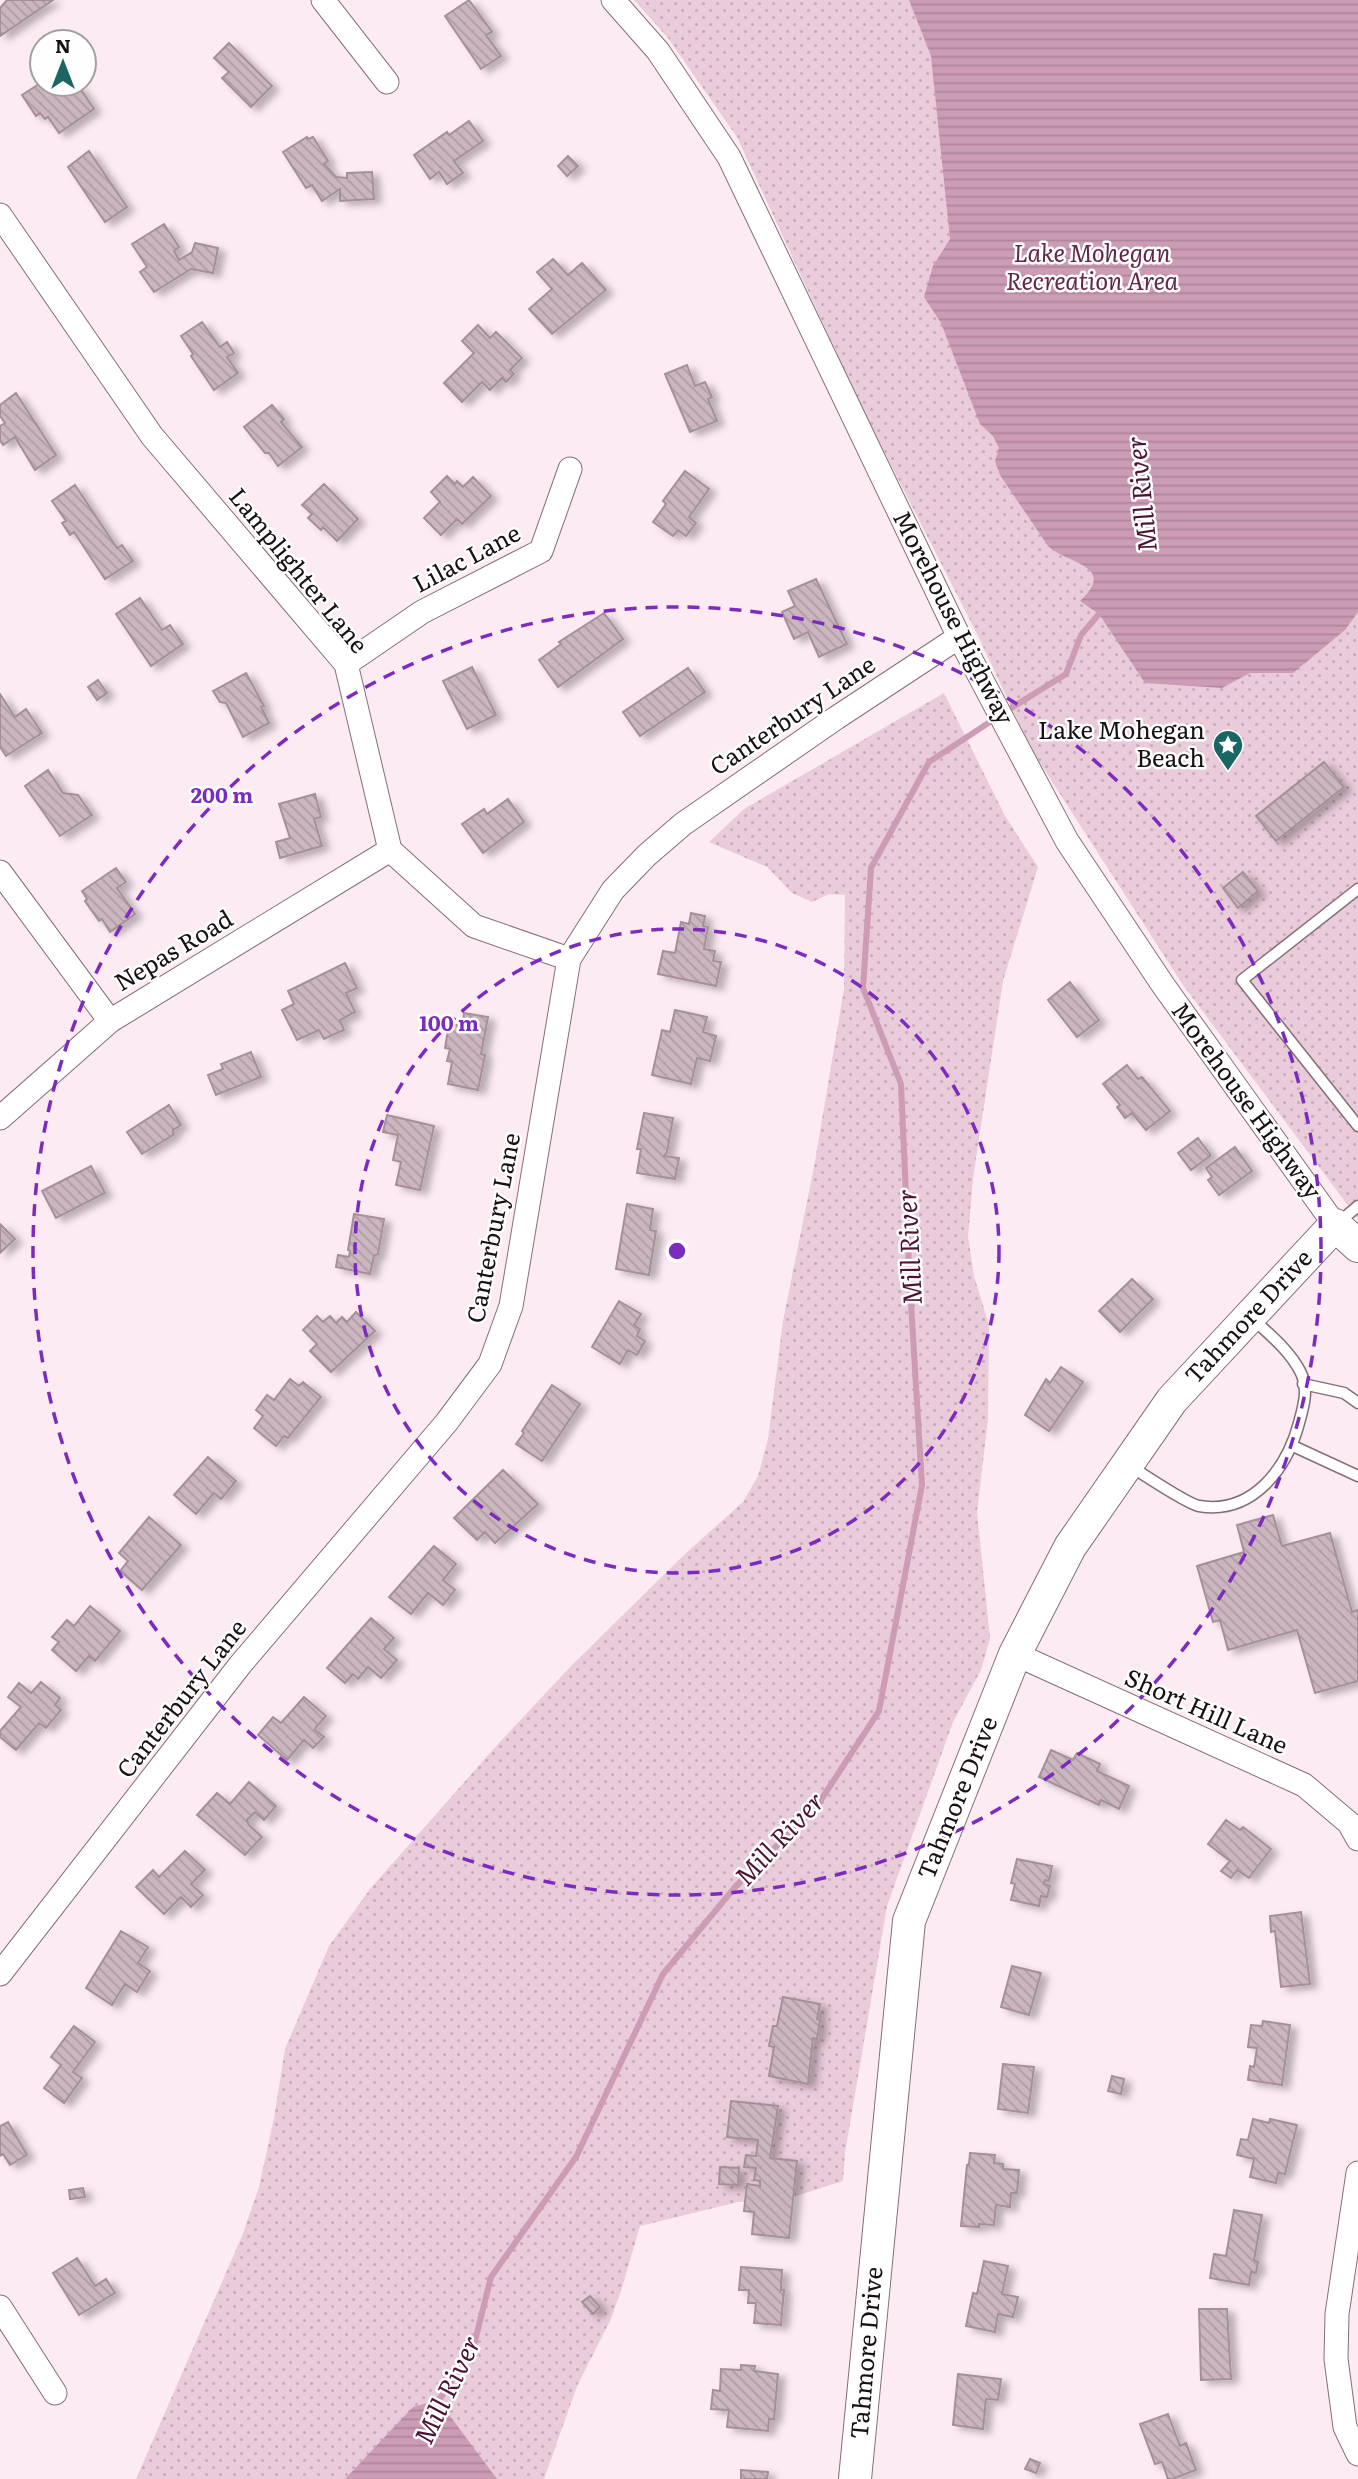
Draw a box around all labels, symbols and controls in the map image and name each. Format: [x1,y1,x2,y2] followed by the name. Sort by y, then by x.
[28,28,98,98] north arrow
[55,31,71,59] text: N
[1006,234,1179,297] park label: Lake Mohegan Recreation Area
[1114,434,1165,554] water label: Mill River
[222,479,378,660] street label: Lamplighter Lane
[886,504,1024,730] street label: Morehouse Highway
[406,514,526,600] street label: Lilac Lane
[702,645,881,782] street label: Canterbury Lane
[1038,711,1205,774] place label: Lake Mohegan Beach
[1211,728,1245,772] place icon: Lake Mohegan Beach
[191,778,253,809] text: 200 m
[107,900,239,998] street label: Nepas Road
[1165,994,1332,1205] street label: Morehouse Highway
[419,1006,479,1037] text: 100 m
[456,1130,527,1326] street label: Canterbury Lane
[885,1188,930,1306] water label: Mill River
[665,1239,689,1263] centre of rings
[1175,1240,1319,1390] street label: Tahmore Drive
[107,1611,253,1784] street label: Canterbury Lane
[1120,1658,1294,1761] street label: Short Hill Lane
[907,1710,1004,1884] street label: Tahmore Drive
[724,1781,832,1893] water label: Mill River
[840,2265,889,2440] street label: Tahmore Drive
[403,2328,489,2450] water label: Mill River

